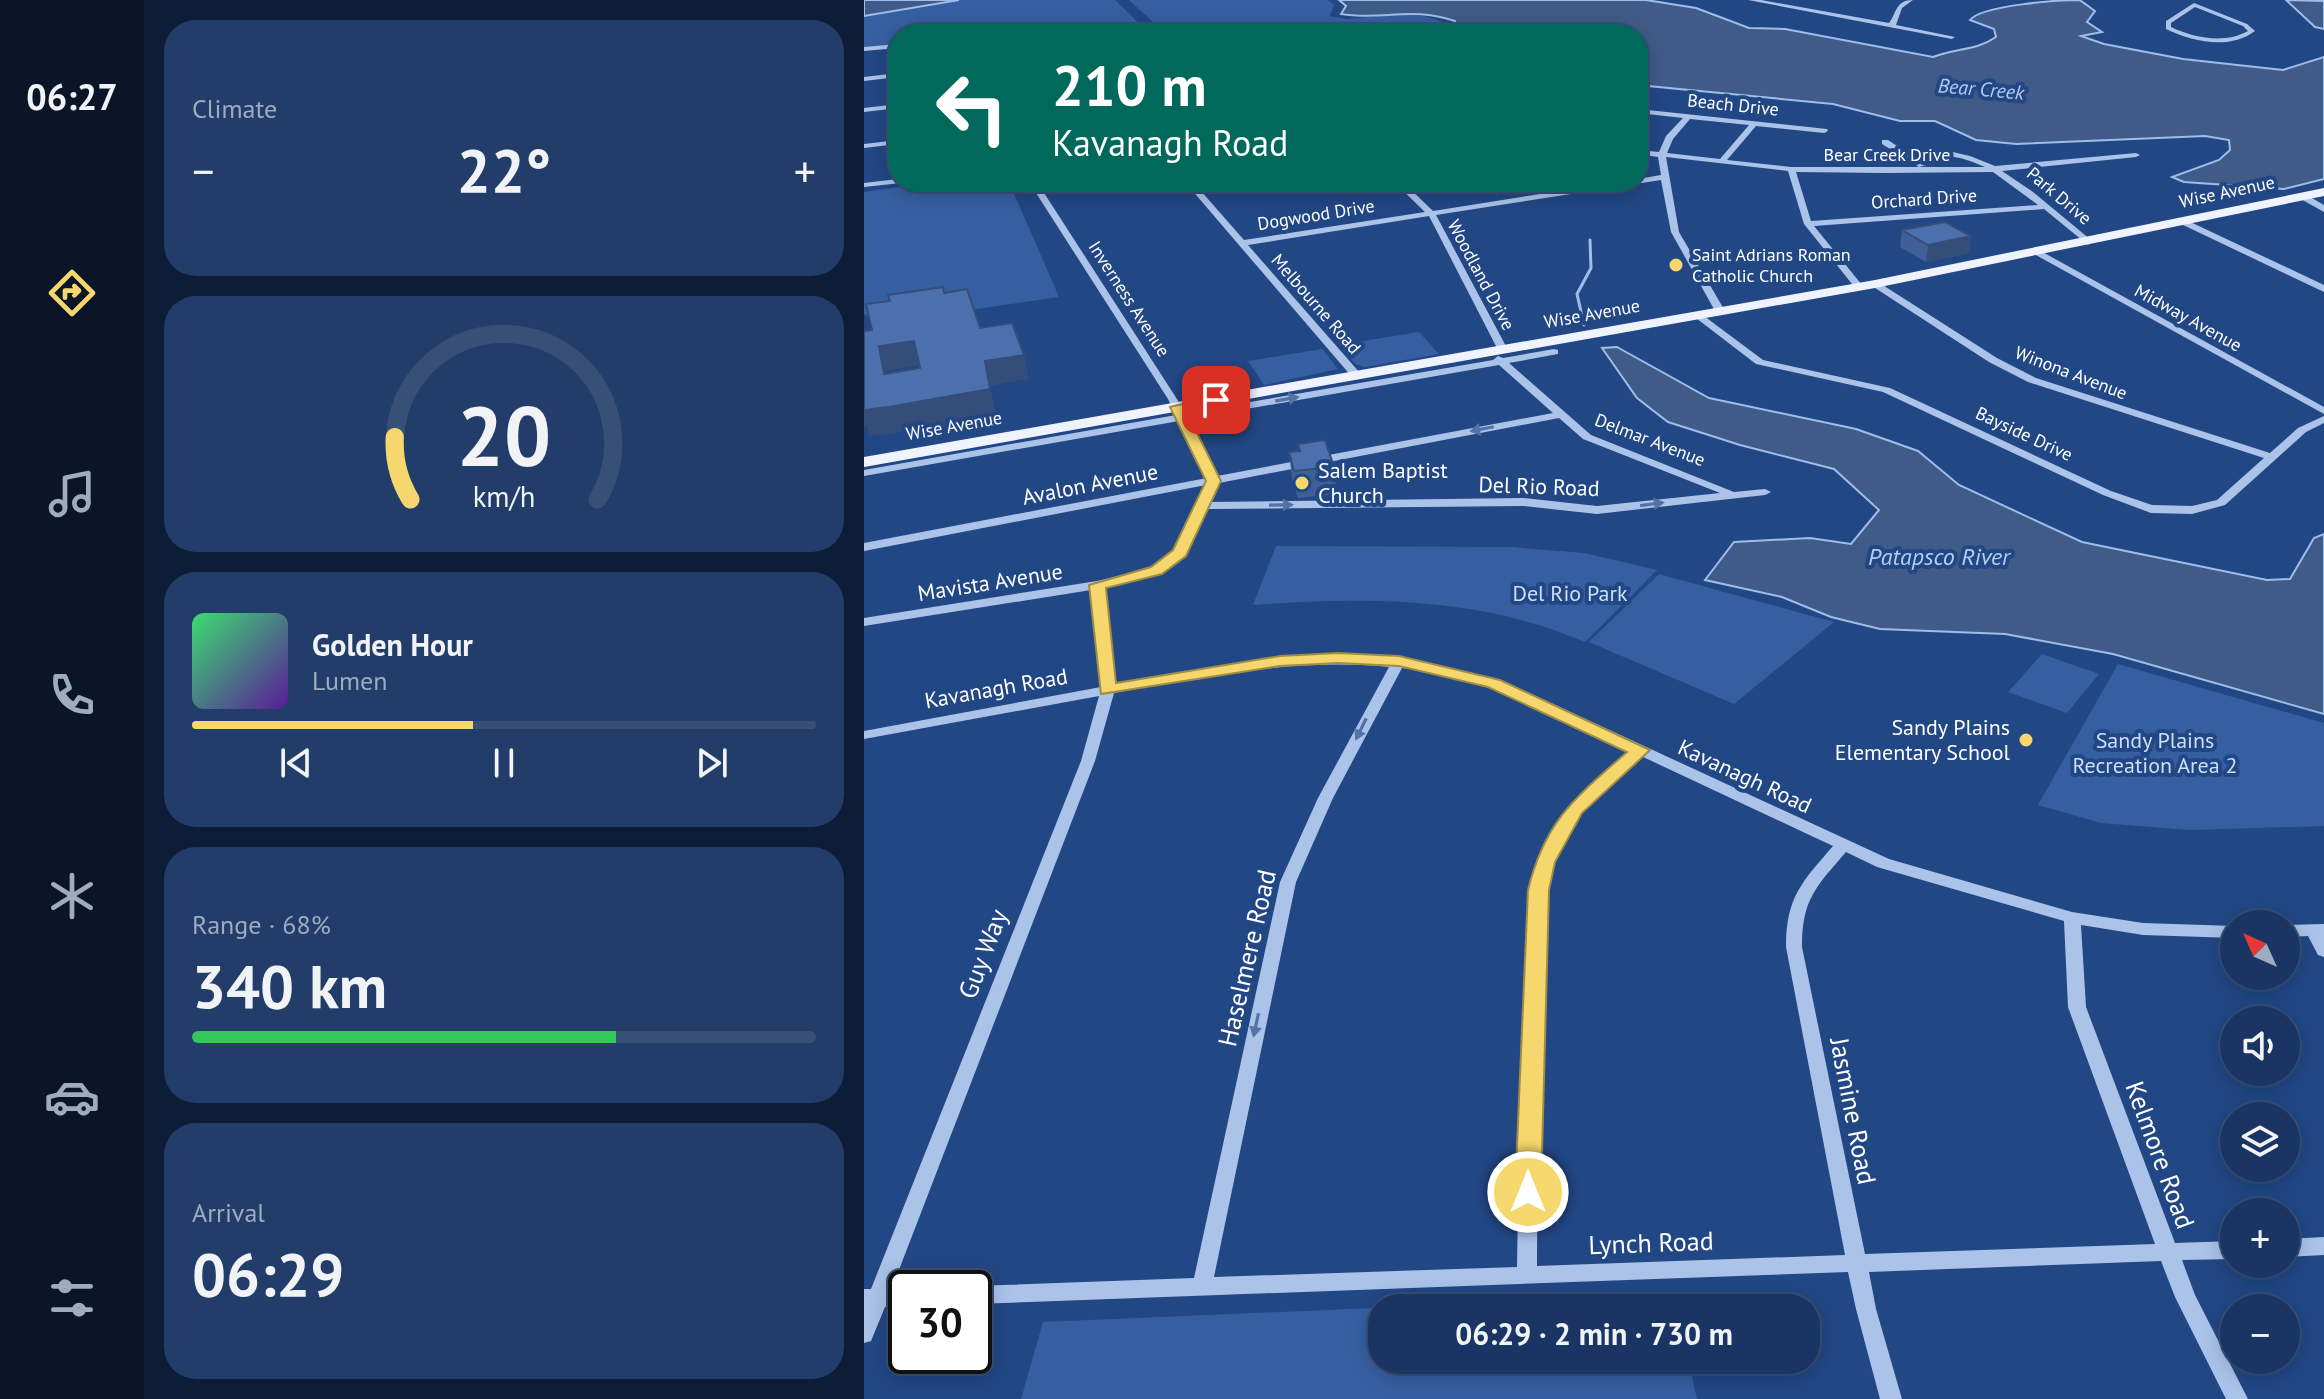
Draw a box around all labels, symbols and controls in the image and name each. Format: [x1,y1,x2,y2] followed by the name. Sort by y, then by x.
[1052,49,1207,121] text: 210 m
[920,56,1024,160] icon: left
[1937,72,2026,106] water label: Bear Creek
[26,73,118,120] text: 06:27
[1686,88,1780,121] street label: Beach Drive
[192,92,277,125] text: Climate
[1052,119,1288,166] text: Kavanagh Road
[457,131,551,209] text: 22°
[192,142,214,199] text: −
[794,142,816,199] text: +
[1824,143,1950,166] street label: Bear Creek Drive
[2022,162,2096,229] street label: Park Drive
[2177,170,2277,213] street label: Wise Avenue
[1870,183,1978,214] street label: Orchard Drive
[1256,194,1376,235] street label: Dogwood Drive
[1443,216,1520,334] street label: Woodland Drive
[1083,237,1175,361] street label: Inverness Avenue
[1692,243,1851,287] place label: Saint Adrians Roman Catholic Church
[1266,249,1366,359] street label: Melbourne Road
[1667,256,1685,274] marker: Saint Adrians Roman Catholic Church
[44,265,100,321] icon: directions
[2131,279,2246,356] street label: Midway Avenue
[1542,294,1642,333] street label: Wise Avenue
[2012,341,2131,404] street label: Winona Avenue
[1182,366,1250,434] pin
[1194,378,1238,422] icon: arrive
[457,380,551,488] text: 20
[1275,392,1300,405] one-way arrow
[1972,401,2076,466] street label: Bayside Drive
[904,406,1004,445] street label: Wise Avenue
[1592,408,1709,471] street label: Delmar Avenue
[1469,424,1494,436] one-way arrow
[1318,456,1448,509] place label: Salem Baptist Church
[1020,457,1160,511] street label: Avalon Avenue
[44,466,100,522] icon: music
[1478,470,1600,502] street label: Del Rio Road
[1293,474,1311,492] marker: Salem Baptist Church
[473,478,535,515] text: km/h
[1640,497,1665,510] one-way arrow
[1269,499,1294,512] one-way arrow
[1868,541,2012,572] water label: Patapsco River
[916,557,1064,607] street label: Mavista Avenue
[1513,579,1628,607] park label: Del Rio Park
[312,625,473,664] text: Golden Hour
[922,662,1070,714] street label: Kavanagh Road
[312,664,387,697] text: Lumen
[44,667,100,723] icon: phone
[1835,713,2011,766] place label: Sandy Plains Elementary School
[1354,718,1368,741] one-way arrow
[2072,726,2238,779] park label: Sandy Plains Recreation Area 2
[2017,731,2035,749] marker: Sandy Plains Elementary School
[1674,733,1816,819] street label: Kavanagh Road
[274,741,318,785] icon: previous
[482,741,526,785] icon: pause
[690,741,734,785] icon: next
[1210,866,1283,1050] street label: Haselmere Road
[44,868,100,924] icon: climate
[950,904,1015,1003] street label: Guy Way
[192,908,331,941] text: Range · 68%
[2220,910,2300,990] north arrow
[2220,910,2300,1374] map controls
[192,947,387,1025] text: 340 km
[2220,1006,2300,1086] button: sound
[1249,1013,1262,1038] one-way arrow
[1823,1034,1884,1187] street label: Jasmine Road
[44,1069,100,1125] icon: car
[2119,1077,2202,1233] street label: Kelmore Road
[2220,1102,2300,1182] button: layers
[1486,1150,1570,1234] position arrow
[192,1196,265,1229] text: Arrival
[2220,1198,2300,1278] button: +
[1588,1224,1714,1261] street label: Lynch Road
[192,1235,344,1313] text: 06:29
[44,1270,100,1326] icon: filters
[888,1270,992,1374] speed limit sign: 30
[2220,1294,2300,1374] button: −
[1455,1314,1733,1353] text: 06:29 · 2 min · 730 m

